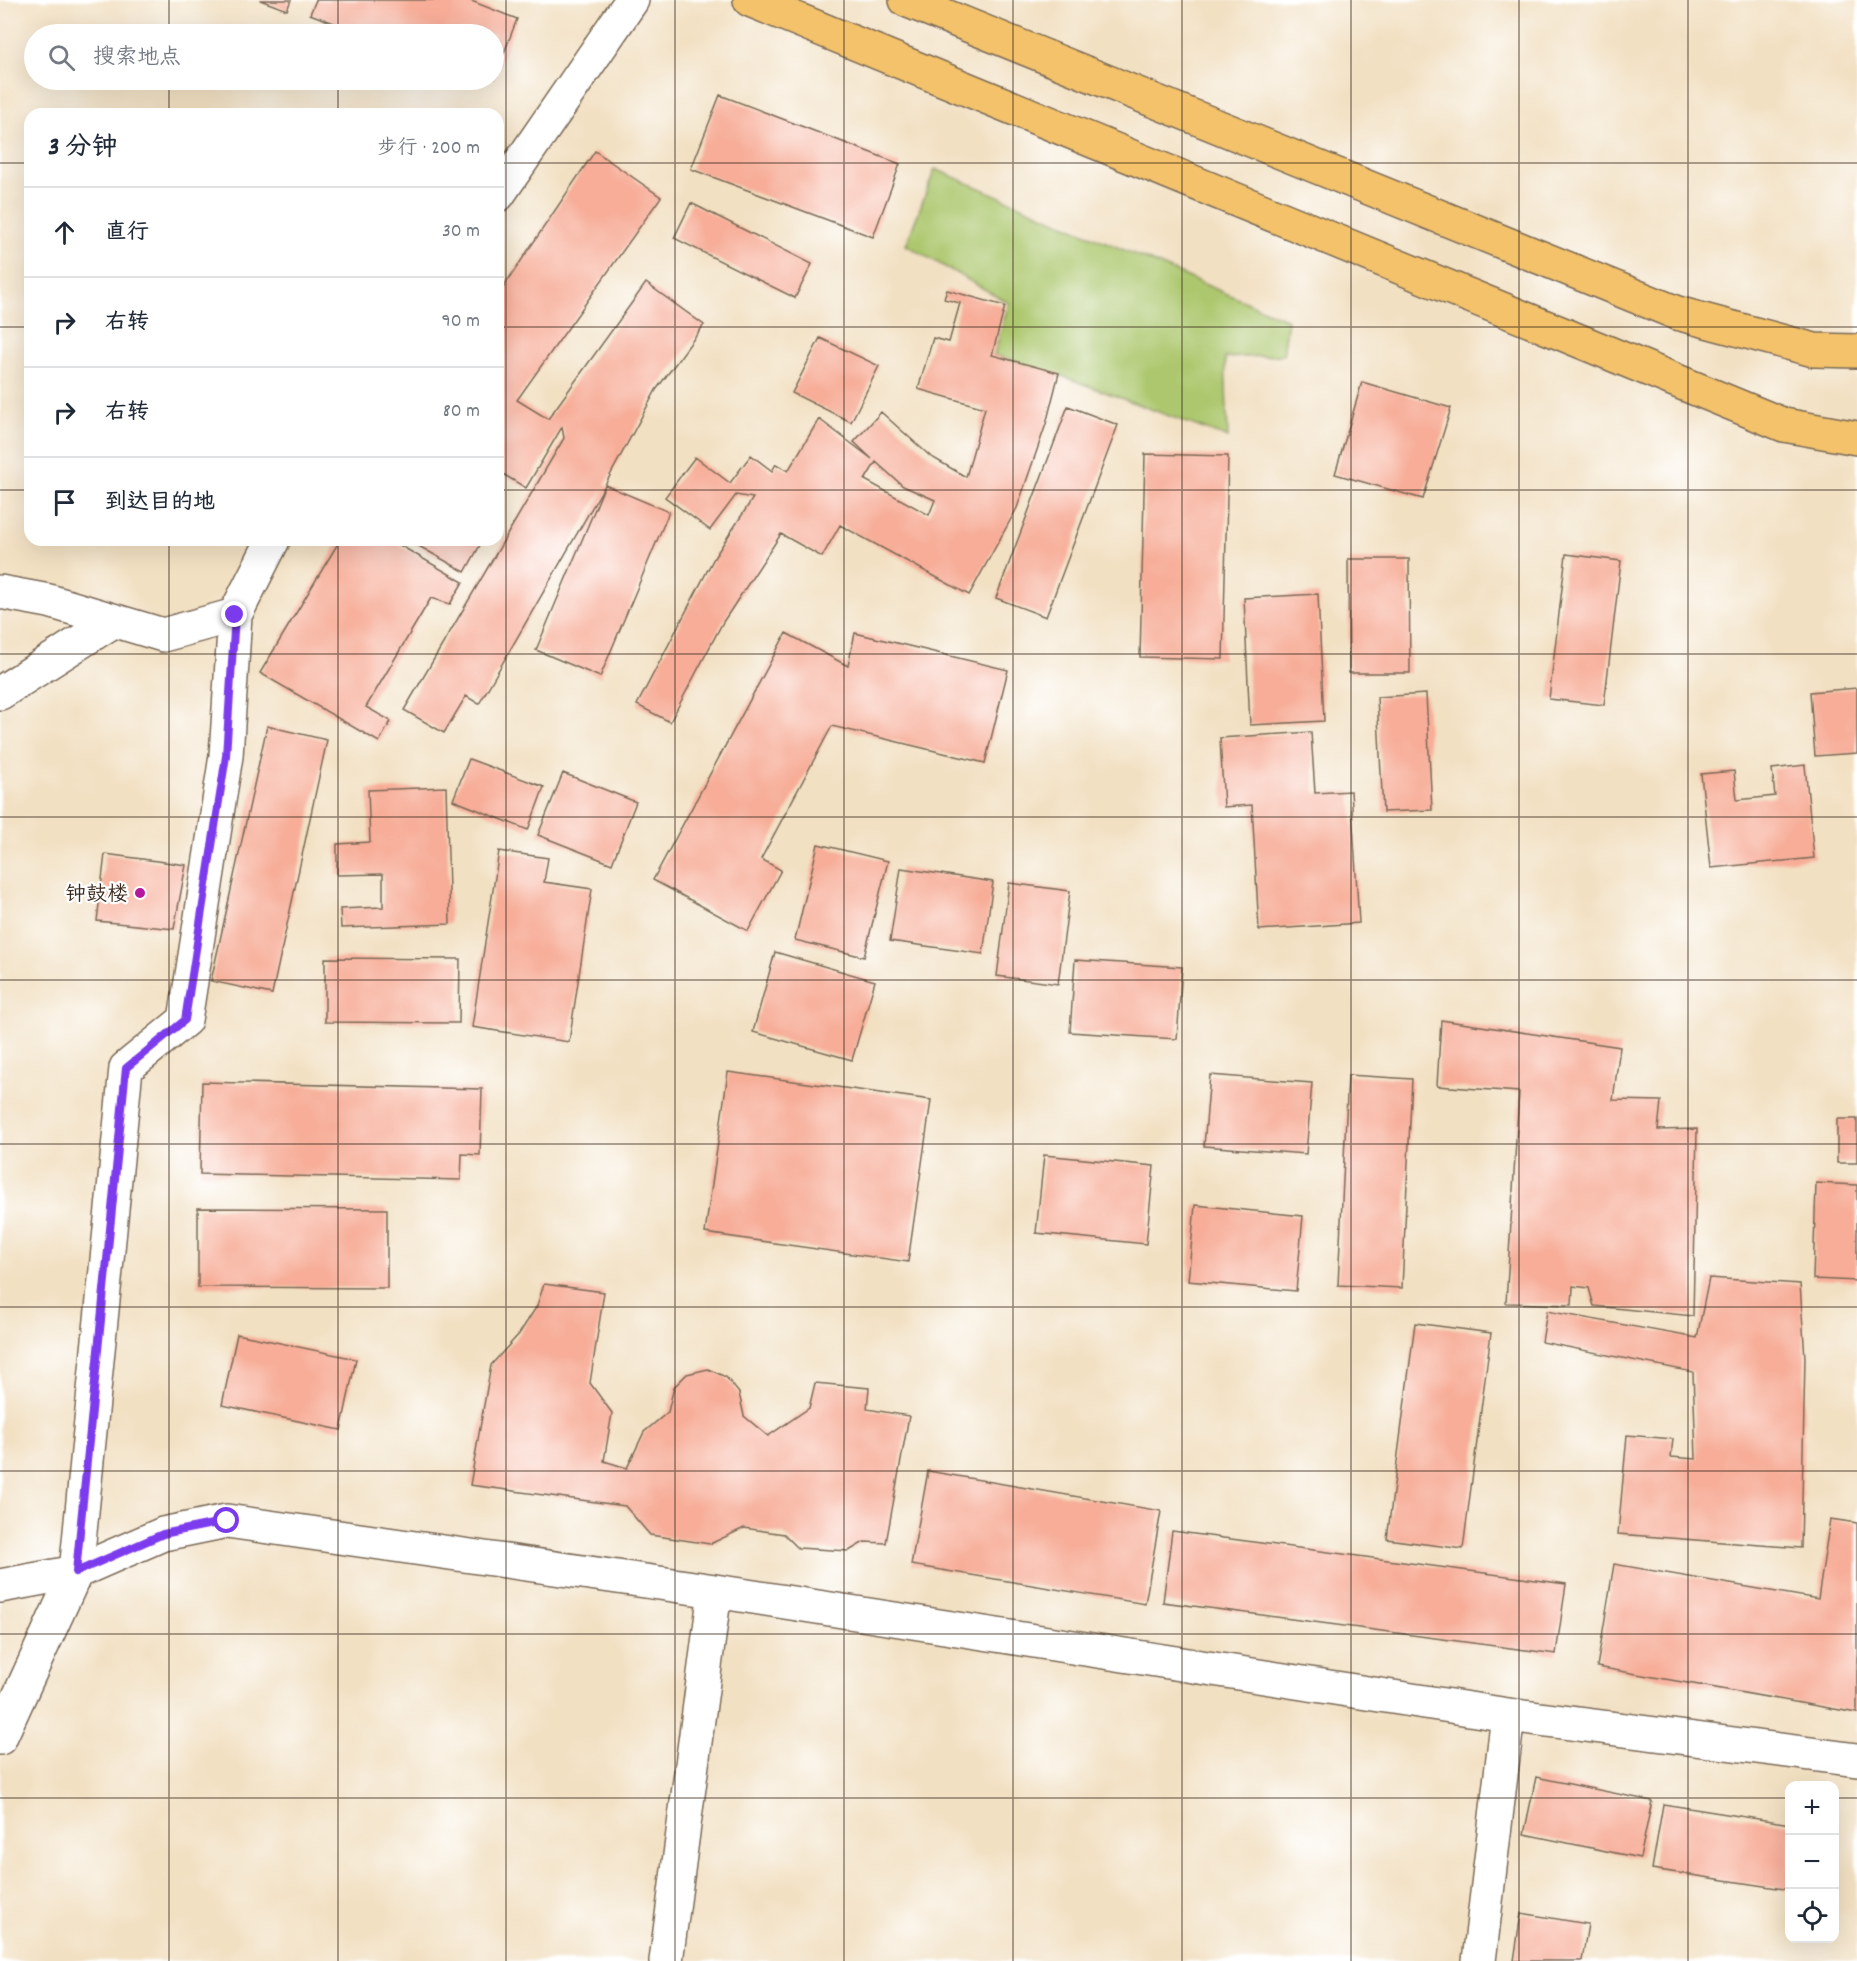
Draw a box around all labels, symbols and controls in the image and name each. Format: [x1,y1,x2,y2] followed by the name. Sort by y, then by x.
[24,24,504,90] search box
[45,41,78,74] icon: search
[93,43,181,74] text: 搜索地点
[48,130,118,167] text: 3 分钟
[377,135,480,163] text: 步行 · 200 m
[48,216,81,249] icon: ahead
[105,218,149,249] text: 直行
[442,218,480,246] text: 30 m
[48,306,81,339] icon: right
[105,308,149,339] text: 右转
[442,308,480,336] text: 90 m
[48,396,81,429] icon: right
[105,398,149,429] text: 右转
[443,398,480,426] text: 80 m
[48,486,81,519] icon: arrive
[105,488,215,519] text: 到达目的地
[221,601,247,627] route end
[65,881,128,911] place label: 钟鼓楼
[133,886,147,900] marker: 钟鼓楼
[213,1507,239,1533] route start
[1785,1781,1839,1943] map controls
[1785,1781,1839,1835] button: +
[1785,1835,1839,1889] button: −
[1785,1889,1839,1943] button: locate

